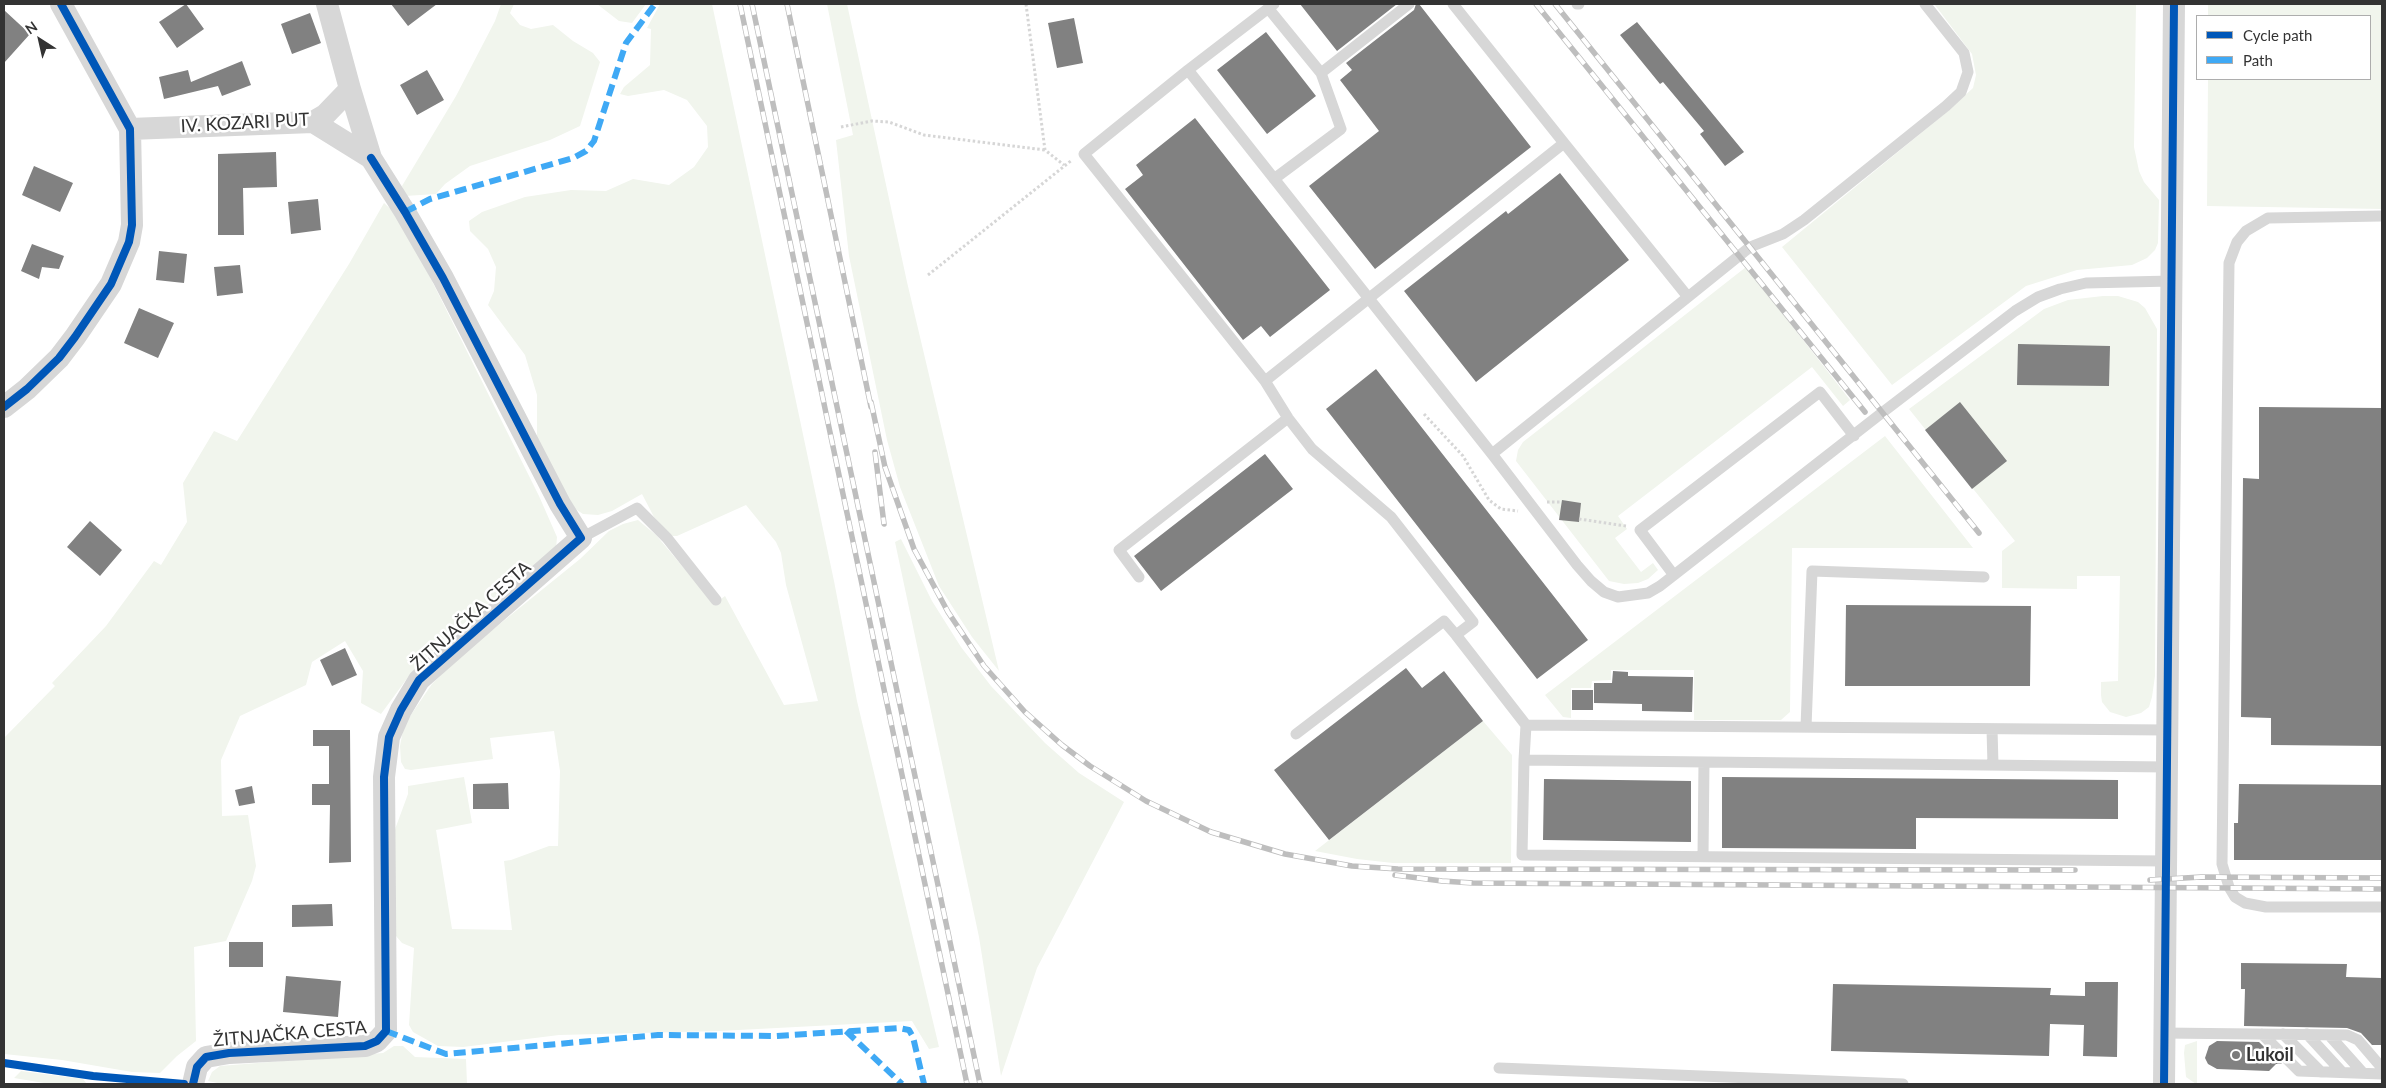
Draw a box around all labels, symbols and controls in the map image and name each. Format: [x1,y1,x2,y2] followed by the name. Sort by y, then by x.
[15,15,65,65] north arrow
[2196,15,2371,80] legend
[22,17,40,37] text: N
[2243,26,2312,44] text: Cycle path
[2243,51,2273,69] text: Path
[180,109,310,137] street label: IV. KOZARI PUT
[407,556,535,676] street label: ŽITNJAČKA CESTA
[212,1017,368,1051] street label: ŽITNJAČKA CESTA
[2246,1044,2294,1066] place label: Lukoil
[2230,1049,2242,1061] marker: Lukoil

